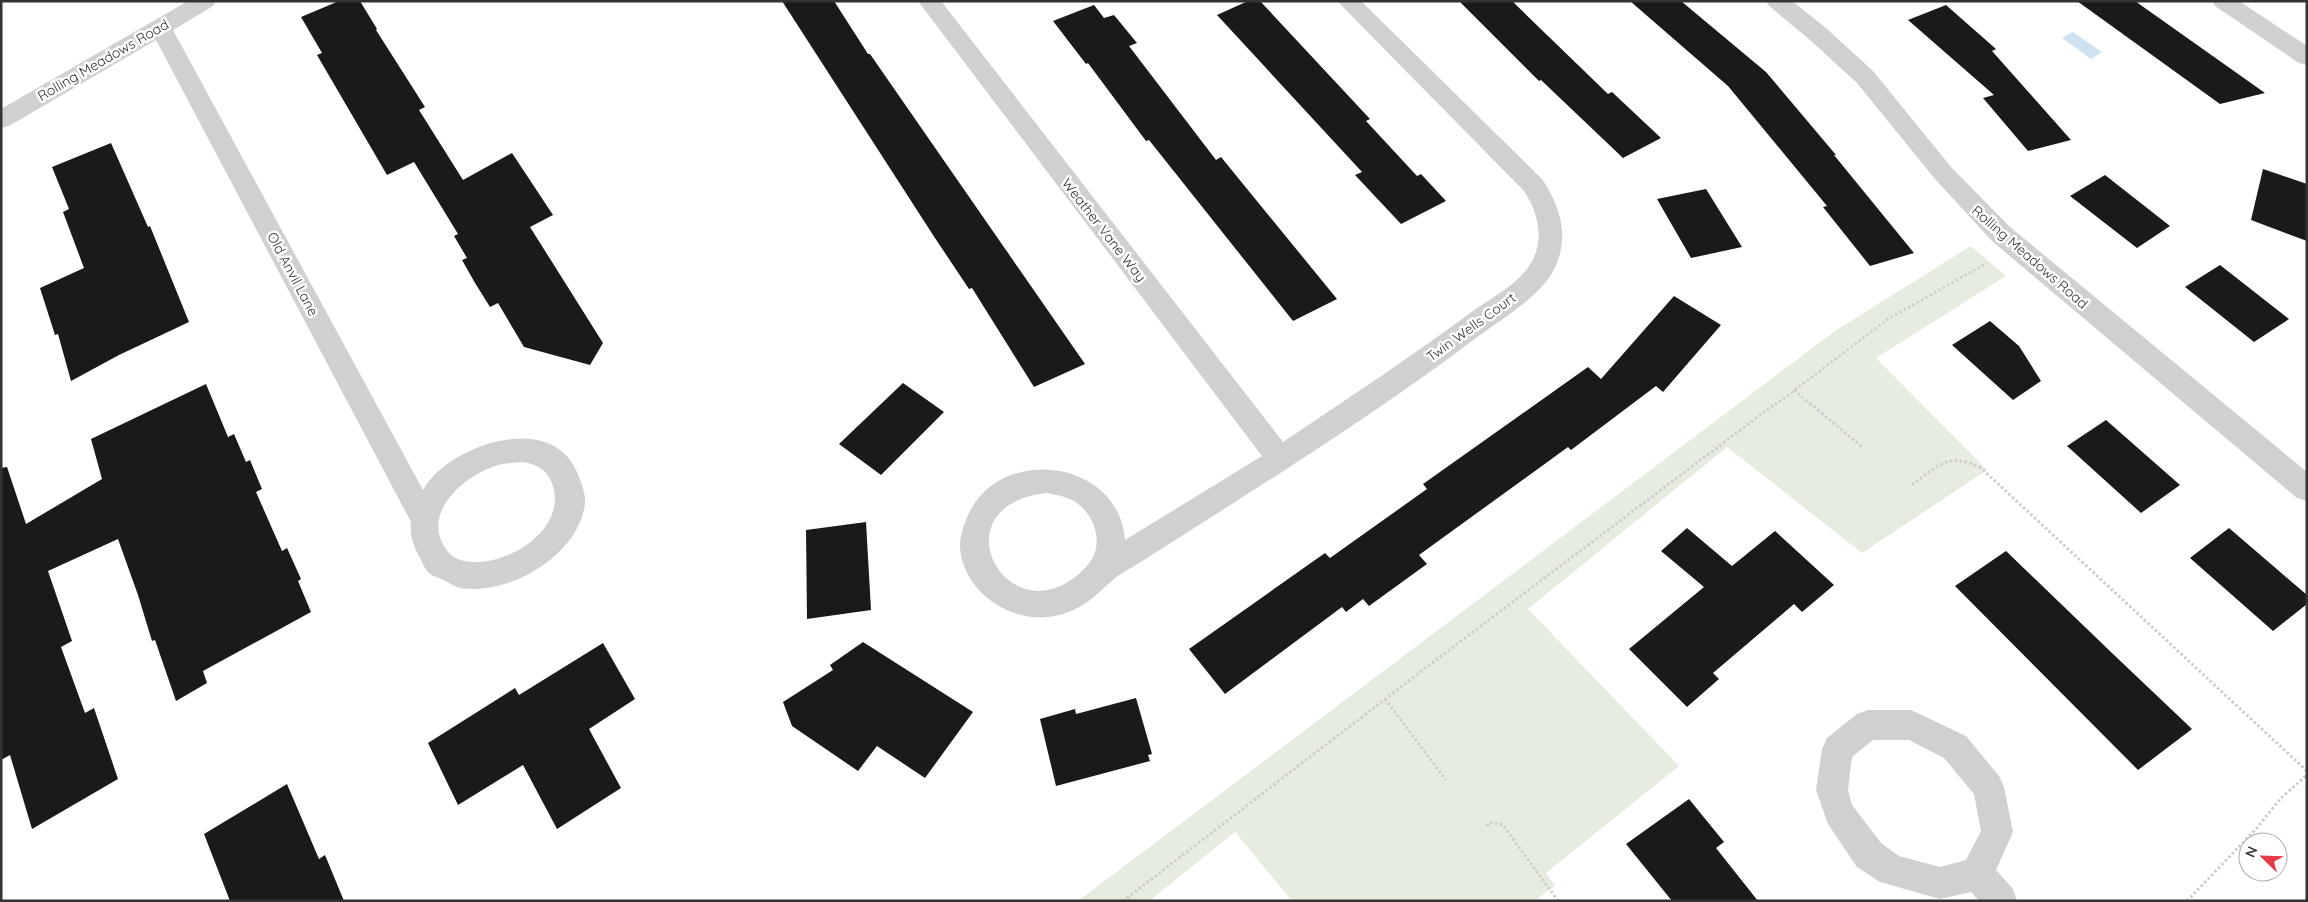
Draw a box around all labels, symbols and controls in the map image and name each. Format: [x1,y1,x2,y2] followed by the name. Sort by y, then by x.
[34,15,172,105] street label: Rolling Meadows Road
[1058,174,1150,286] street label: Weather Vane Way
[1968,202,2092,312] street label: Rolling Meadows Road
[263,229,323,319] street label: Old Anvil Lane
[1423,288,1519,365] street label: Twin Wells Court
[2238,832,2288,882] north arrow
[2241,844,2261,860] text: N

